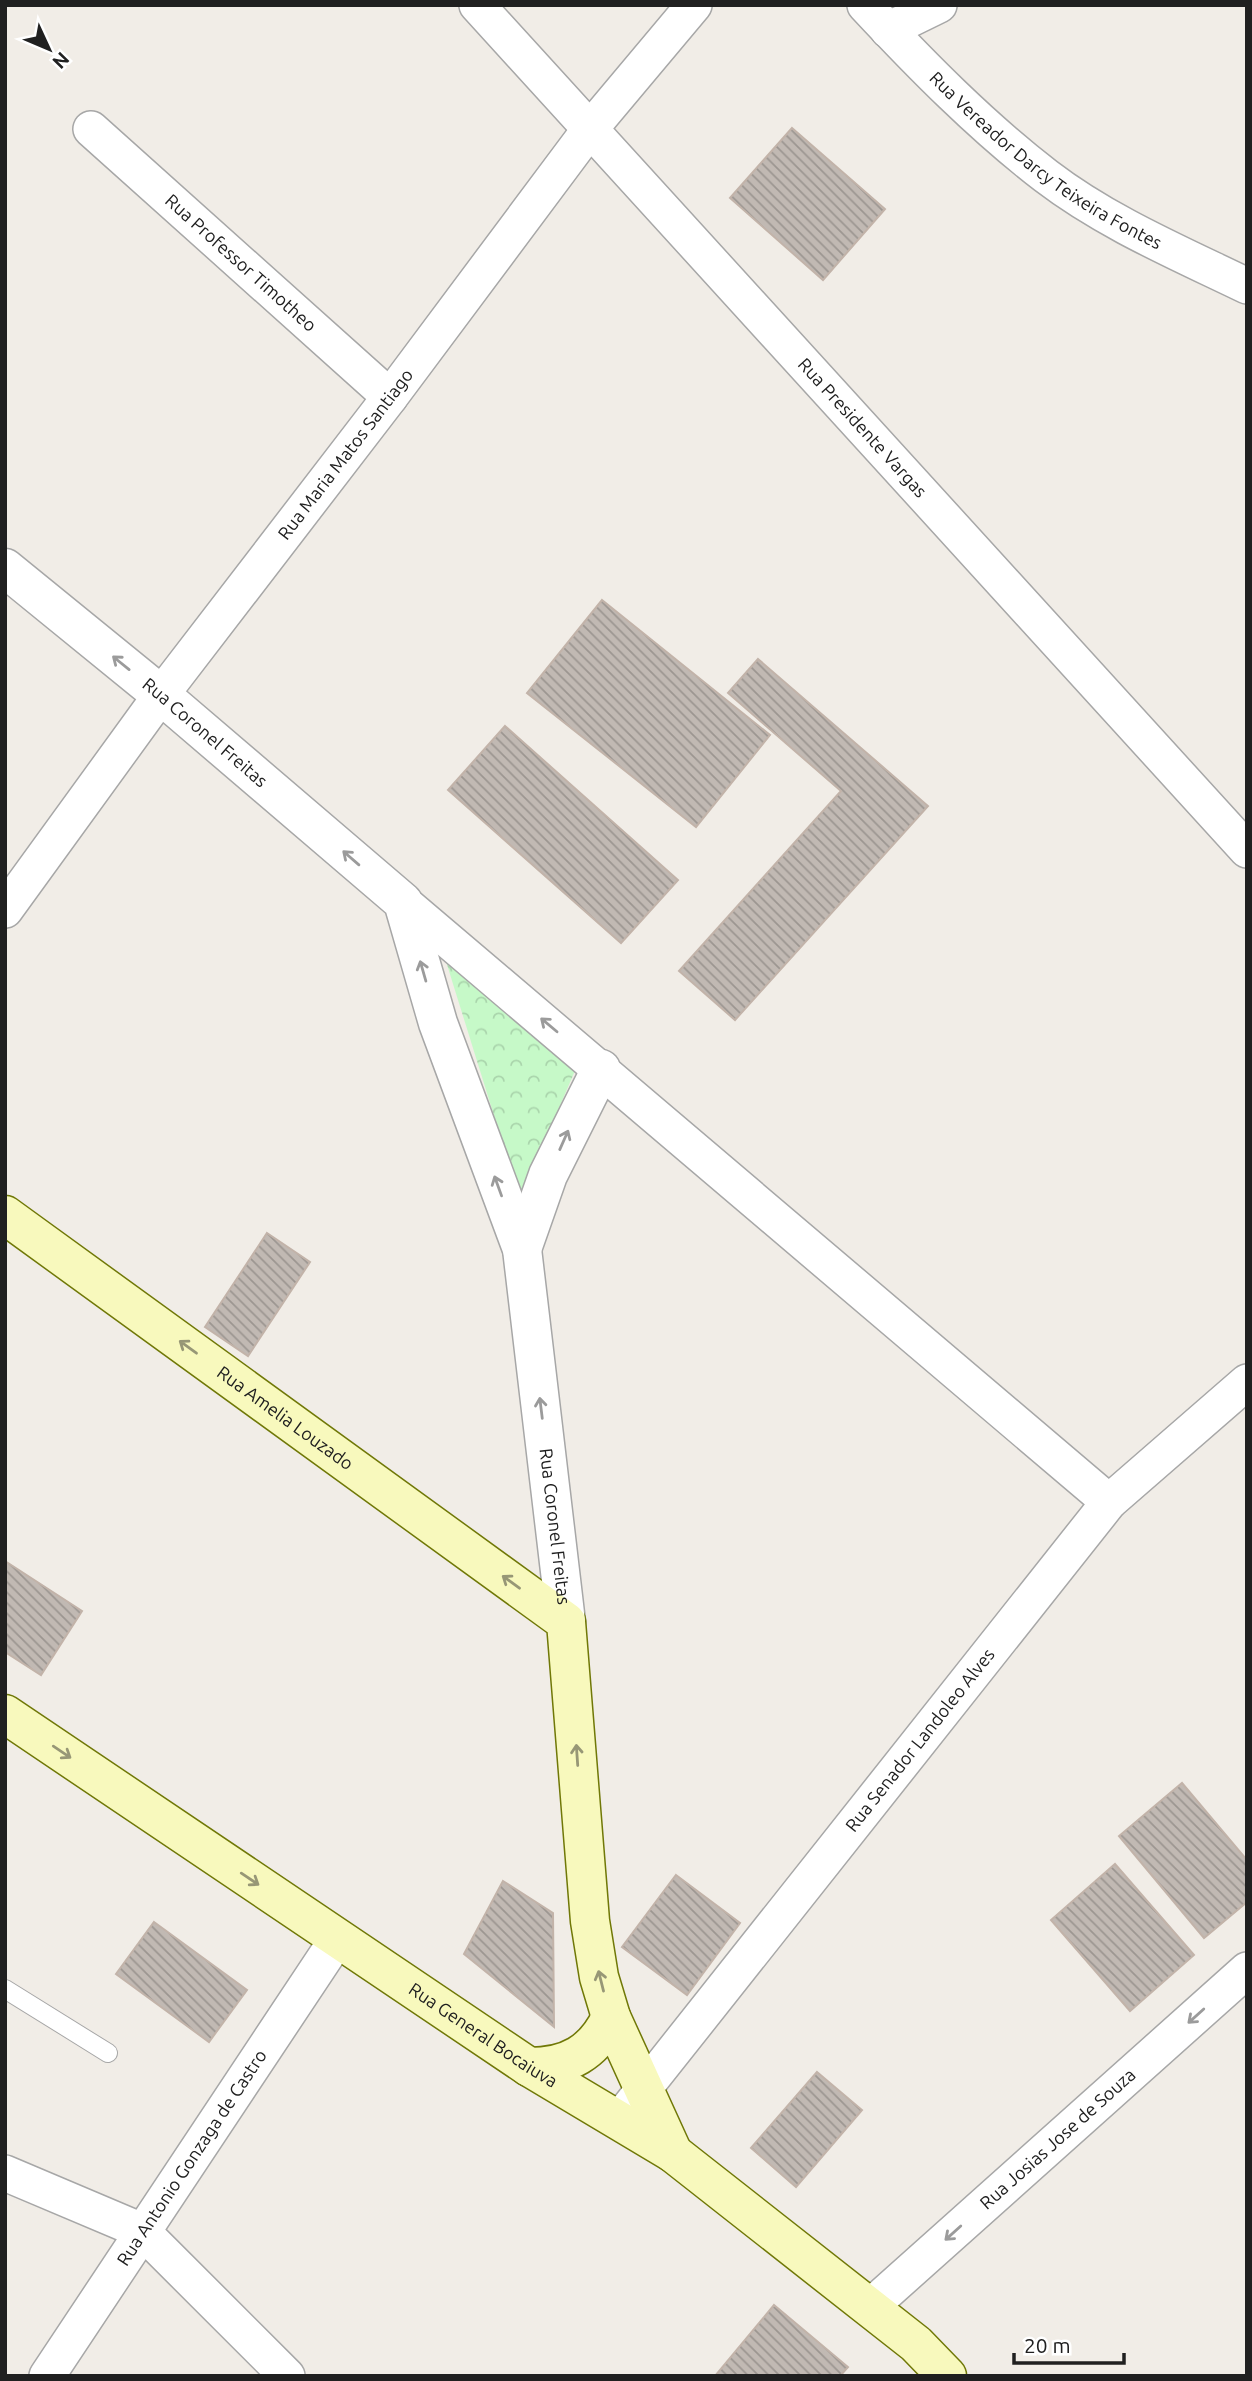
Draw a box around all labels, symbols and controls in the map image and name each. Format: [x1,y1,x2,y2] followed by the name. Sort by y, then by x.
[14,14,84,84] north arrow
[48,48,74,74] text: N
[926,67,1166,253] street label: Rua Vereador Darcy Teixeira Fontes
[162,190,321,335] street label: Rua Professor Timotheo
[795,353,932,501] street label: Rua Presidente Vargas
[273,365,417,543] street label: Rua Maria Matos Santiago
[113,655,131,671] one-way arrow
[139,673,272,791] street label: Rua Coronel Freitas
[342,850,360,866] one-way arrow
[415,961,428,983] one-way arrow
[540,1017,558,1033] one-way arrow
[558,1130,571,1151] one-way arrow
[491,1175,504,1197] one-way arrow
[179,1340,198,1355] one-way arrow
[214,1361,358,1473] street label: Rua Amelia Louzado
[534,1397,547,1420] one-way arrow
[537,1447,575,1606] street label: Rua Coronel Freitas
[502,1574,521,1589] one-way arrow
[841,1644,998,1835] street label: Rua Senador Landoleo Alves
[570,1744,583,1767] one-way arrow
[52,1745,71,1759] one-way arrow
[240,1872,260,1886] one-way arrow
[593,1970,607,1993] one-way arrow
[405,1978,561,2091] street label: Rua General Bocaiuva
[1187,2008,1205,2024] one-way arrow
[112,2046,270,2269] street label: Rua Antonio Gonzaga de Castro
[976,2064,1139,2213] street label: Rua Josias Jose de Souza
[945,2224,962,2241] one-way arrow
[1014,2322,1124,2366] scale bar
[1024,2333,1071,2357] text: 20 m

